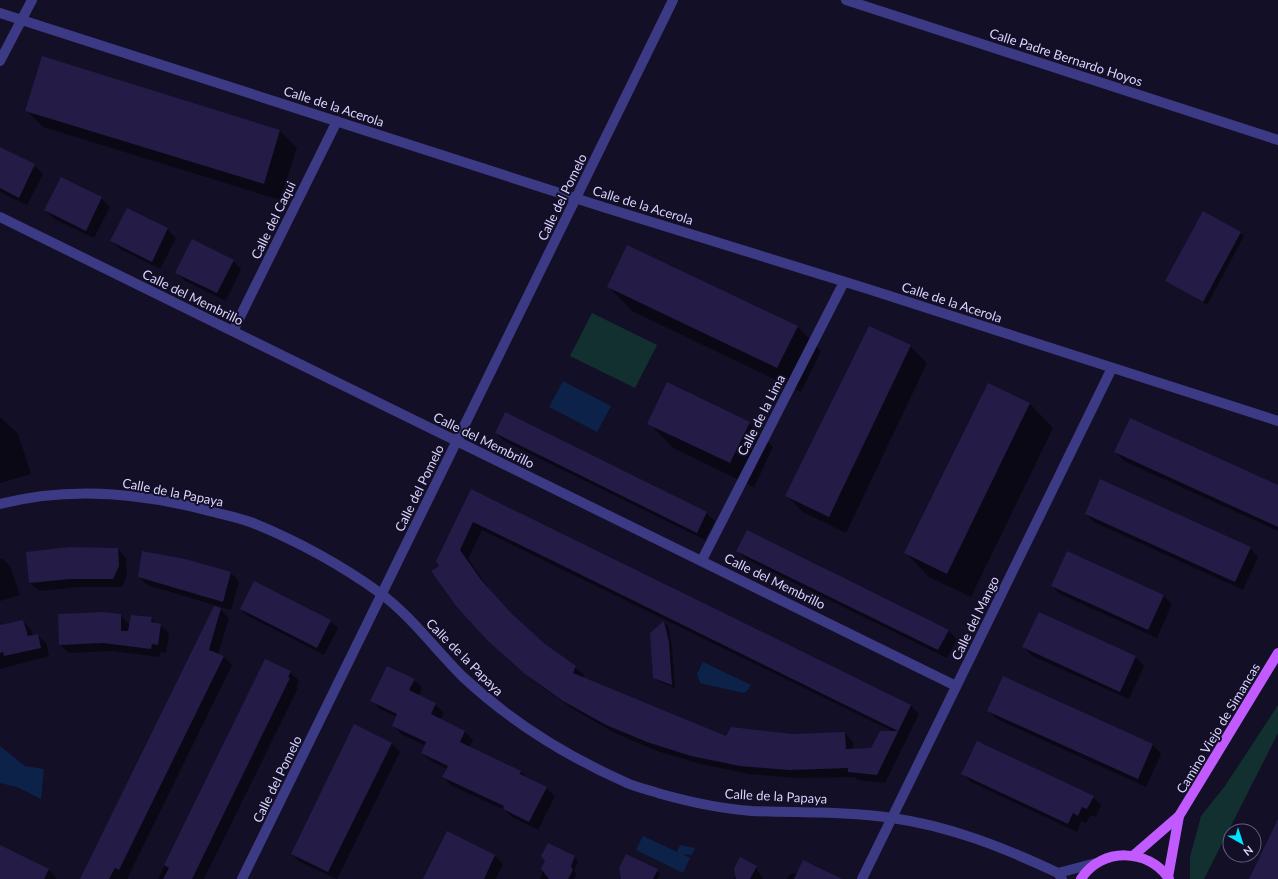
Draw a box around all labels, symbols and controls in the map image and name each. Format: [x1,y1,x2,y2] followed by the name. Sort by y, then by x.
[987,25,1145,89] street label: Calle Padre Bernardo Hoyos
[282,82,386,130] street label: Calle de la Acerola
[534,151,590,243] street label: Calle del Pomelo
[247,178,299,262] street label: Calle del Caqui
[591,182,695,228] street label: Calle de la Acerola
[140,266,246,328] street label: Calle del Membrillo
[900,278,1004,326] street label: Calle de la Acerola
[734,372,788,458] street label: Calle de la Lima
[431,409,537,471] street label: Calle del Membrillo
[391,442,447,534] street label: Calle del Pomelo
[121,474,225,510] street label: Calle de la Papaya
[722,550,828,612] street label: Calle del Membrillo
[948,573,1002,663] street label: Calle del Mango
[423,615,507,699] street label: Calle de la Papaya
[1173,660,1264,796] street label: Camino Viejo de Simancas
[249,733,305,825] street label: Calle del Pomelo
[724,785,828,807] street label: Calle de la Papaya
[1222,823,1262,863] north arrow
[1241,843,1256,859] text: N

